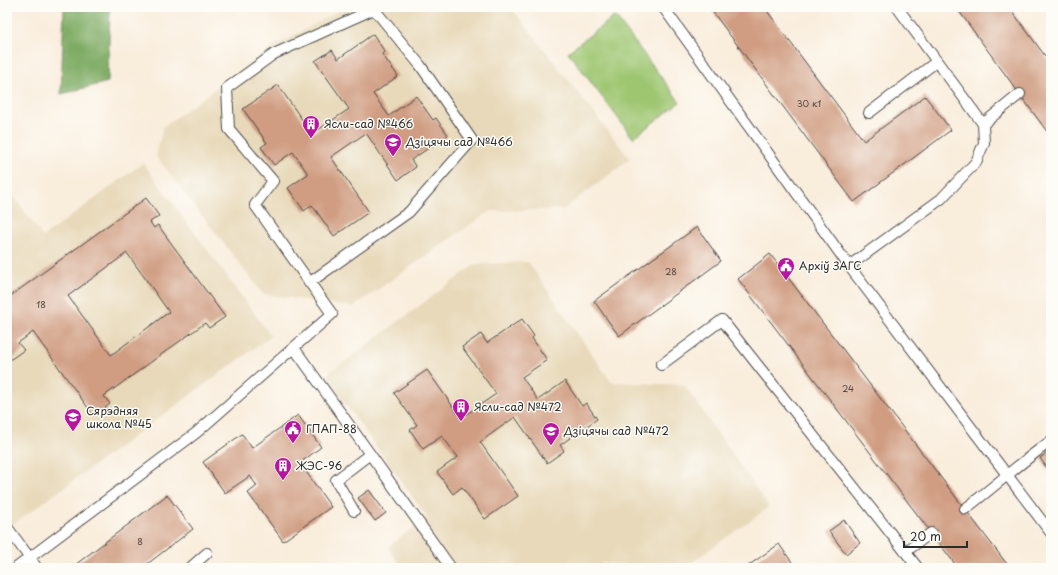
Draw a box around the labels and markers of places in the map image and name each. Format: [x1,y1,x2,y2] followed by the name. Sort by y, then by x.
[301,114,321,139] building icon: Ясли-сад №466
[324,115,413,132] place label: Ясли-сад №466
[383,132,403,157] school or university icon: Дзіцячы сад №466
[405,133,513,150] place label: Дзіцячы сад №466
[776,256,796,281] public building icon: Архіў ЗАГС
[799,257,862,274] place label: Архіў ЗАГС
[451,397,471,422] building icon: Ясли-сад №472
[474,398,562,415] place label: Ясли-сад №472
[86,402,152,432] place label: Сярэдняя школа №45
[63,407,83,432] school or university icon: Сярэдняя школа №45
[283,419,303,444] public building icon: ГПАП-88
[306,420,357,437] place label: ГПАП-88
[541,421,561,446] school or university icon: Дзіцячы сад №472
[563,422,669,439] place label: Дзіцячы сад №472
[273,456,293,481] building icon: ЖЭС-96
[295,457,342,474] place label: ЖЭС-96

